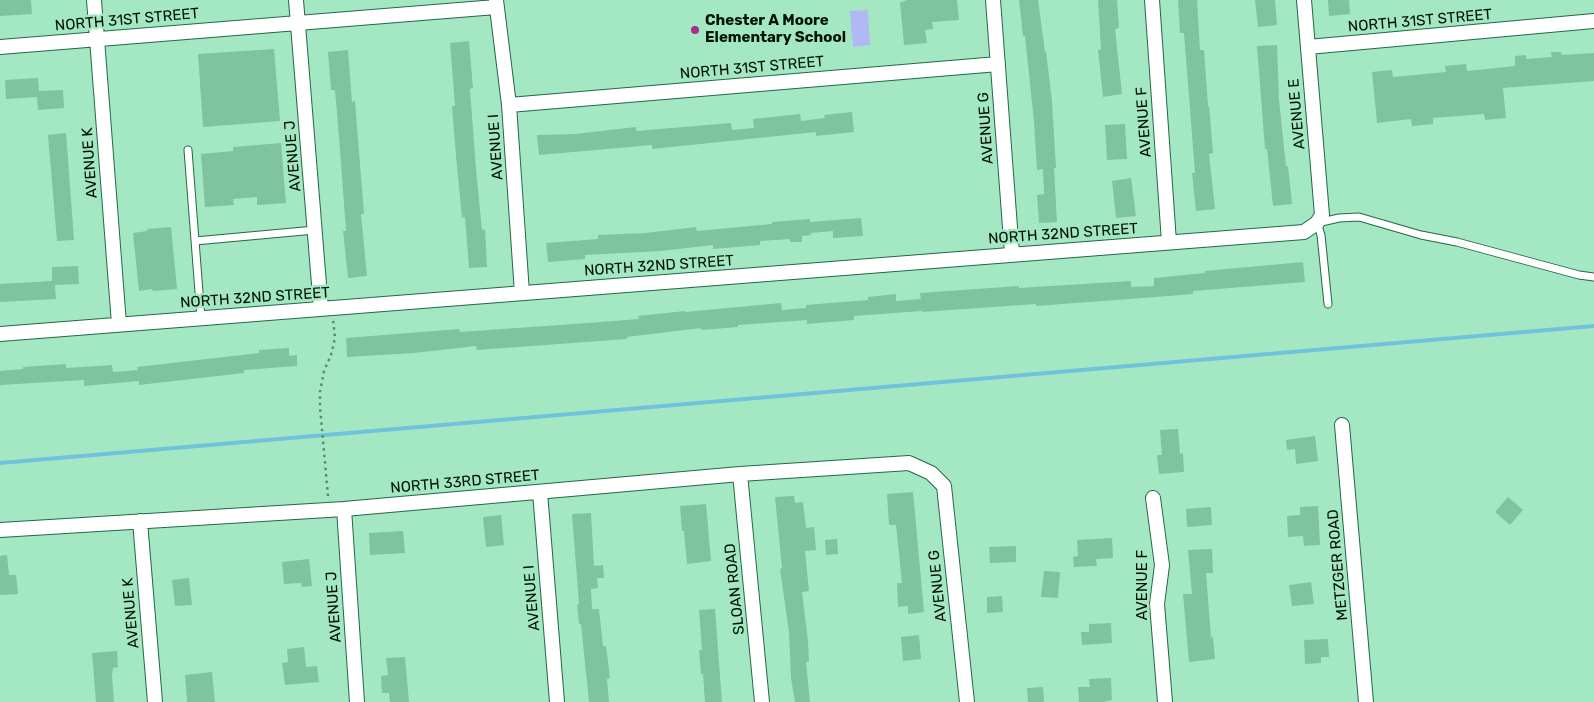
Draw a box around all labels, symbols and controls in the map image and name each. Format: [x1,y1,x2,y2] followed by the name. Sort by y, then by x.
[54,5,200,35] street label: NORTH 31ST STREET
[1347,6,1493,36] street label: NORTH 31ST STREET
[705,12,846,47] place label: Chester A Moore Elementary School
[689,24,701,36] marker: Chester A Moore Elementary School
[679,53,825,83] street label: NORTH 31ST STREET
[1285,78,1309,150] street label: AVENUE E
[1133,86,1155,158] street label: AVENUE F
[975,91,997,165] street label: AVENUE G
[485,113,507,181] street label: AVENUE I
[281,120,305,192] street label: AVENUE J
[79,127,101,199] street label: AVENUE K
[987,220,1139,248] street label: NORTH 32ND STREET
[583,252,735,280] street label: NORTH 32ND STREET
[179,284,331,312] street label: NORTH 32ND STREET
[390,467,540,497] street label: NORTH 33RD STREET
[1324,509,1352,621] street label: METZGER ROAD
[721,542,749,636] street label: SLOAN ROAD
[925,549,951,623] street label: AVENUE G
[1134,550,1152,620] street label: AVENUE F
[520,564,544,632] street label: AVENUE I
[323,571,345,643] street label: AVENUE J
[119,577,143,649] street label: AVENUE K

